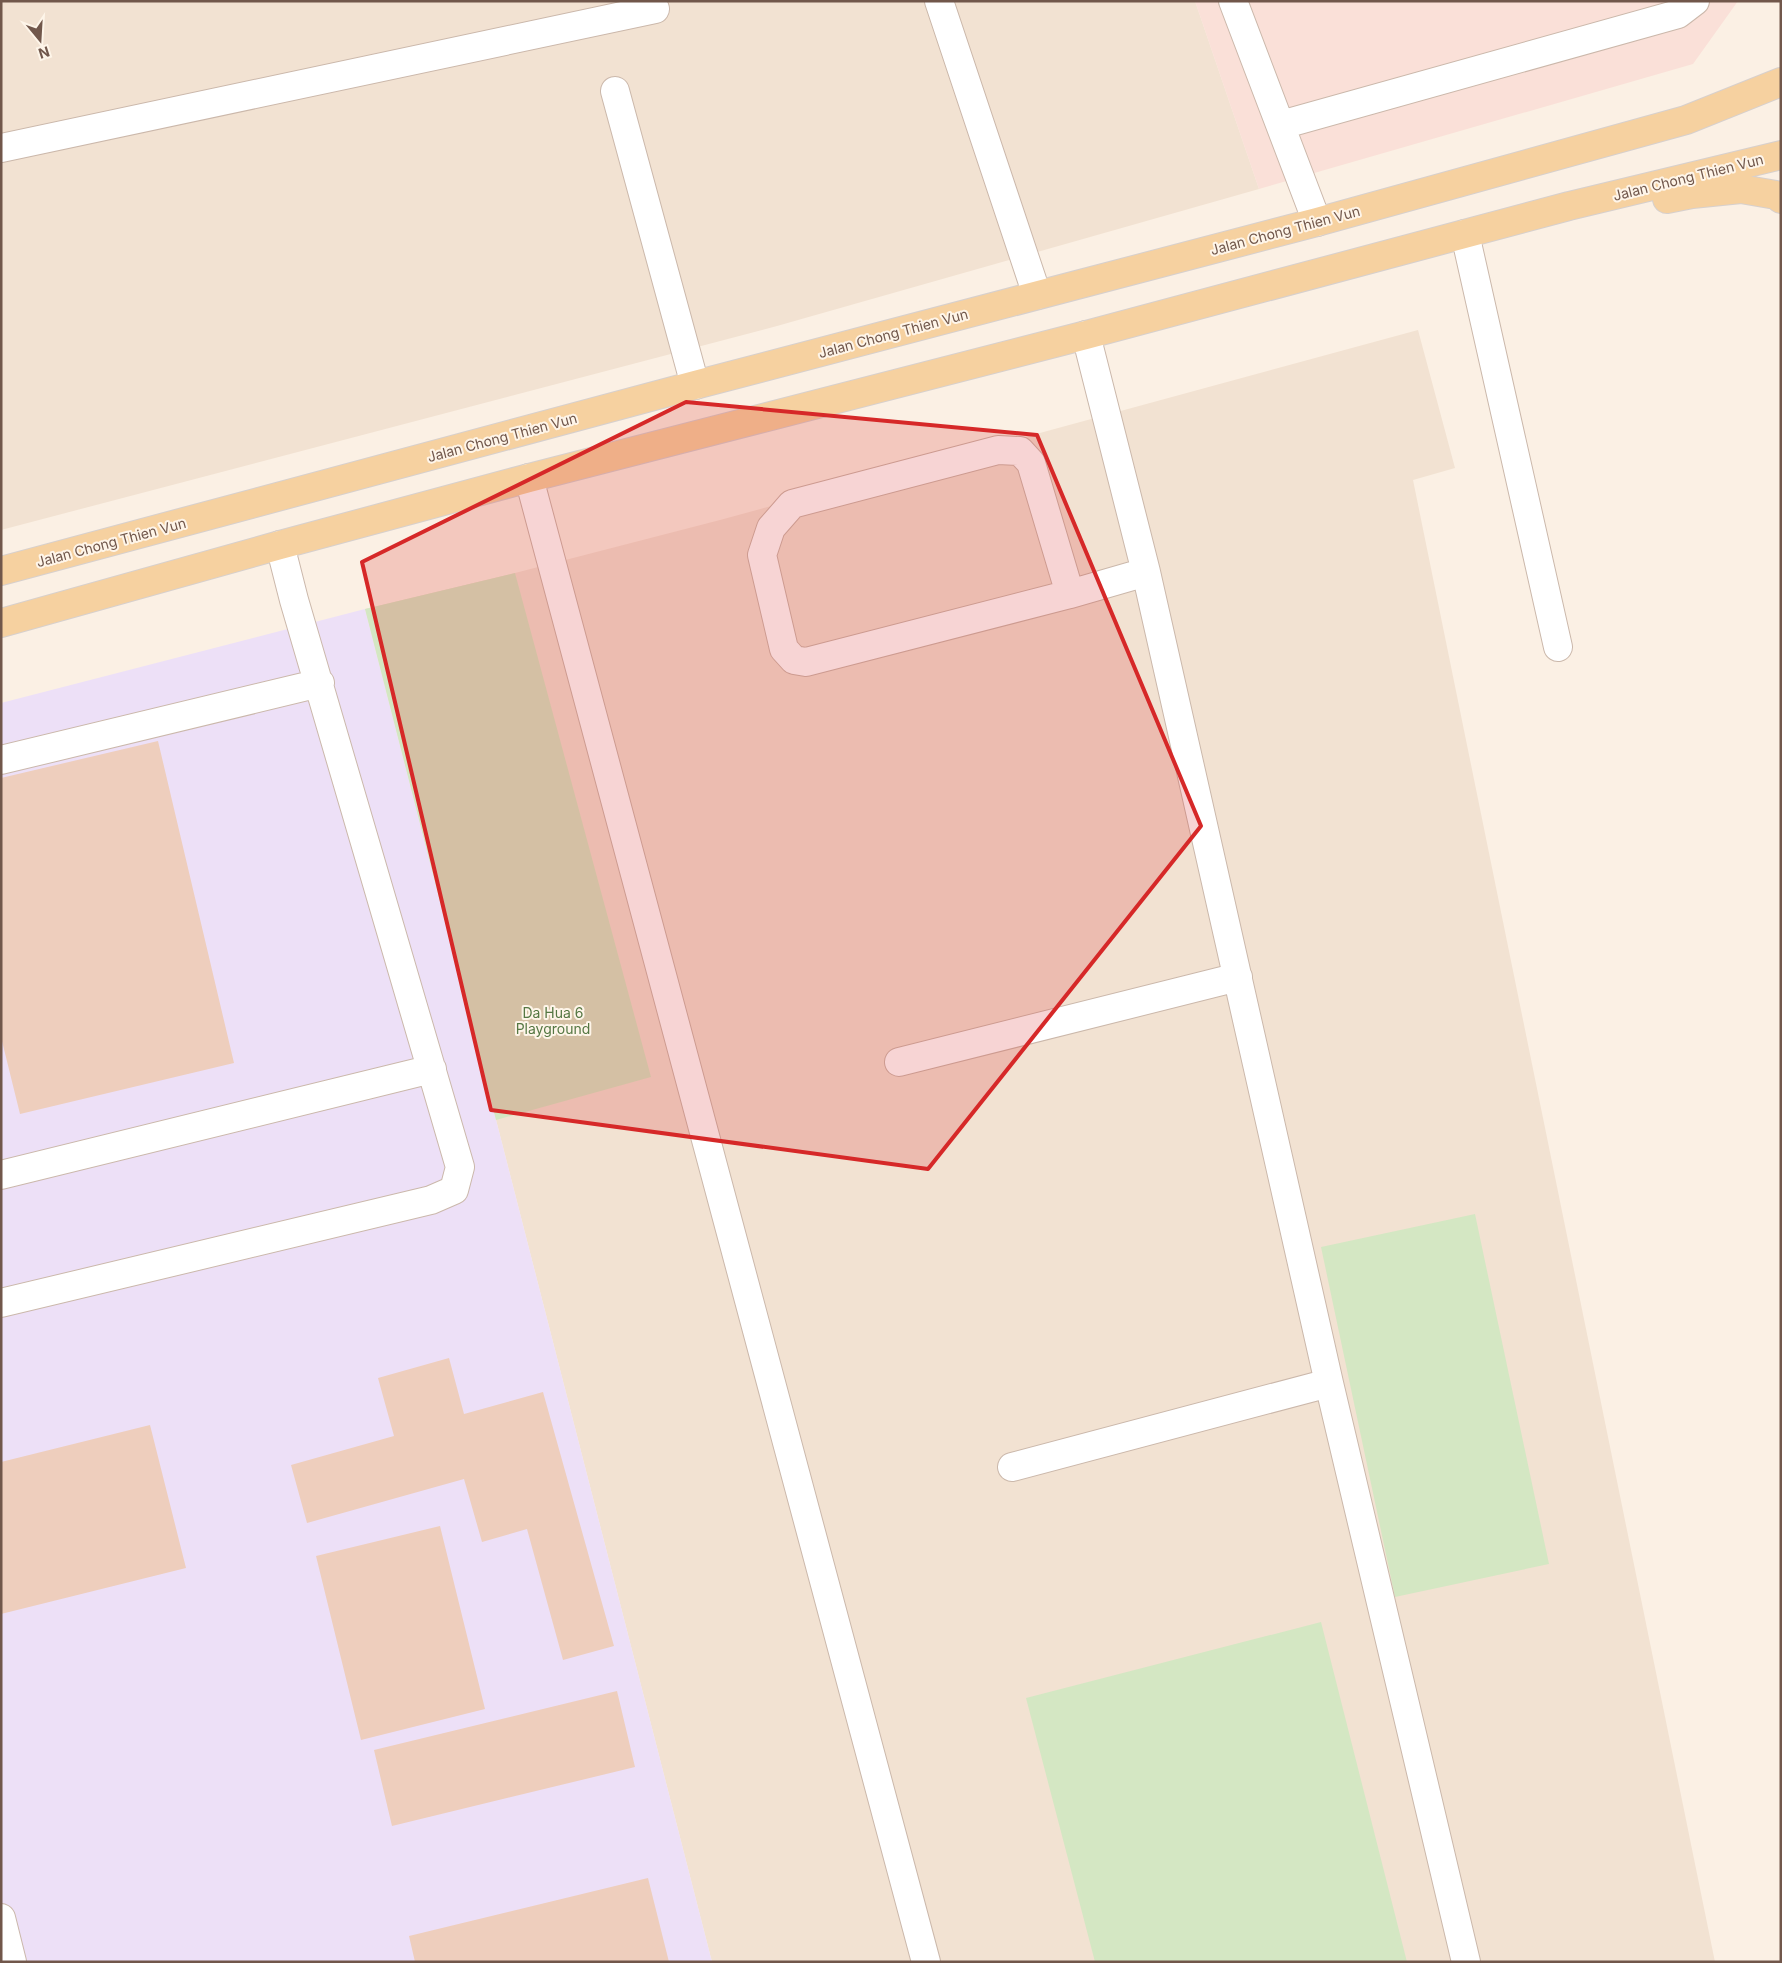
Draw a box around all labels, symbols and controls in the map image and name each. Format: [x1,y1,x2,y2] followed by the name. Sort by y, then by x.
[15,15,65,65] north arrow
[36,43,52,63] text: N
[1611,150,1765,204] street label: Jalan Chong Thien Vun
[1208,202,1362,258] street label: Jalan Chong Thien Vun
[816,305,970,361] street label: Jalan Chong Thien Vun
[425,409,579,465] street label: Jalan Chong Thien Vun
[34,514,188,570] street label: Jalan Chong Thien Vun
[516,1004,590,1037] park label: Da Hua 6 Playground

